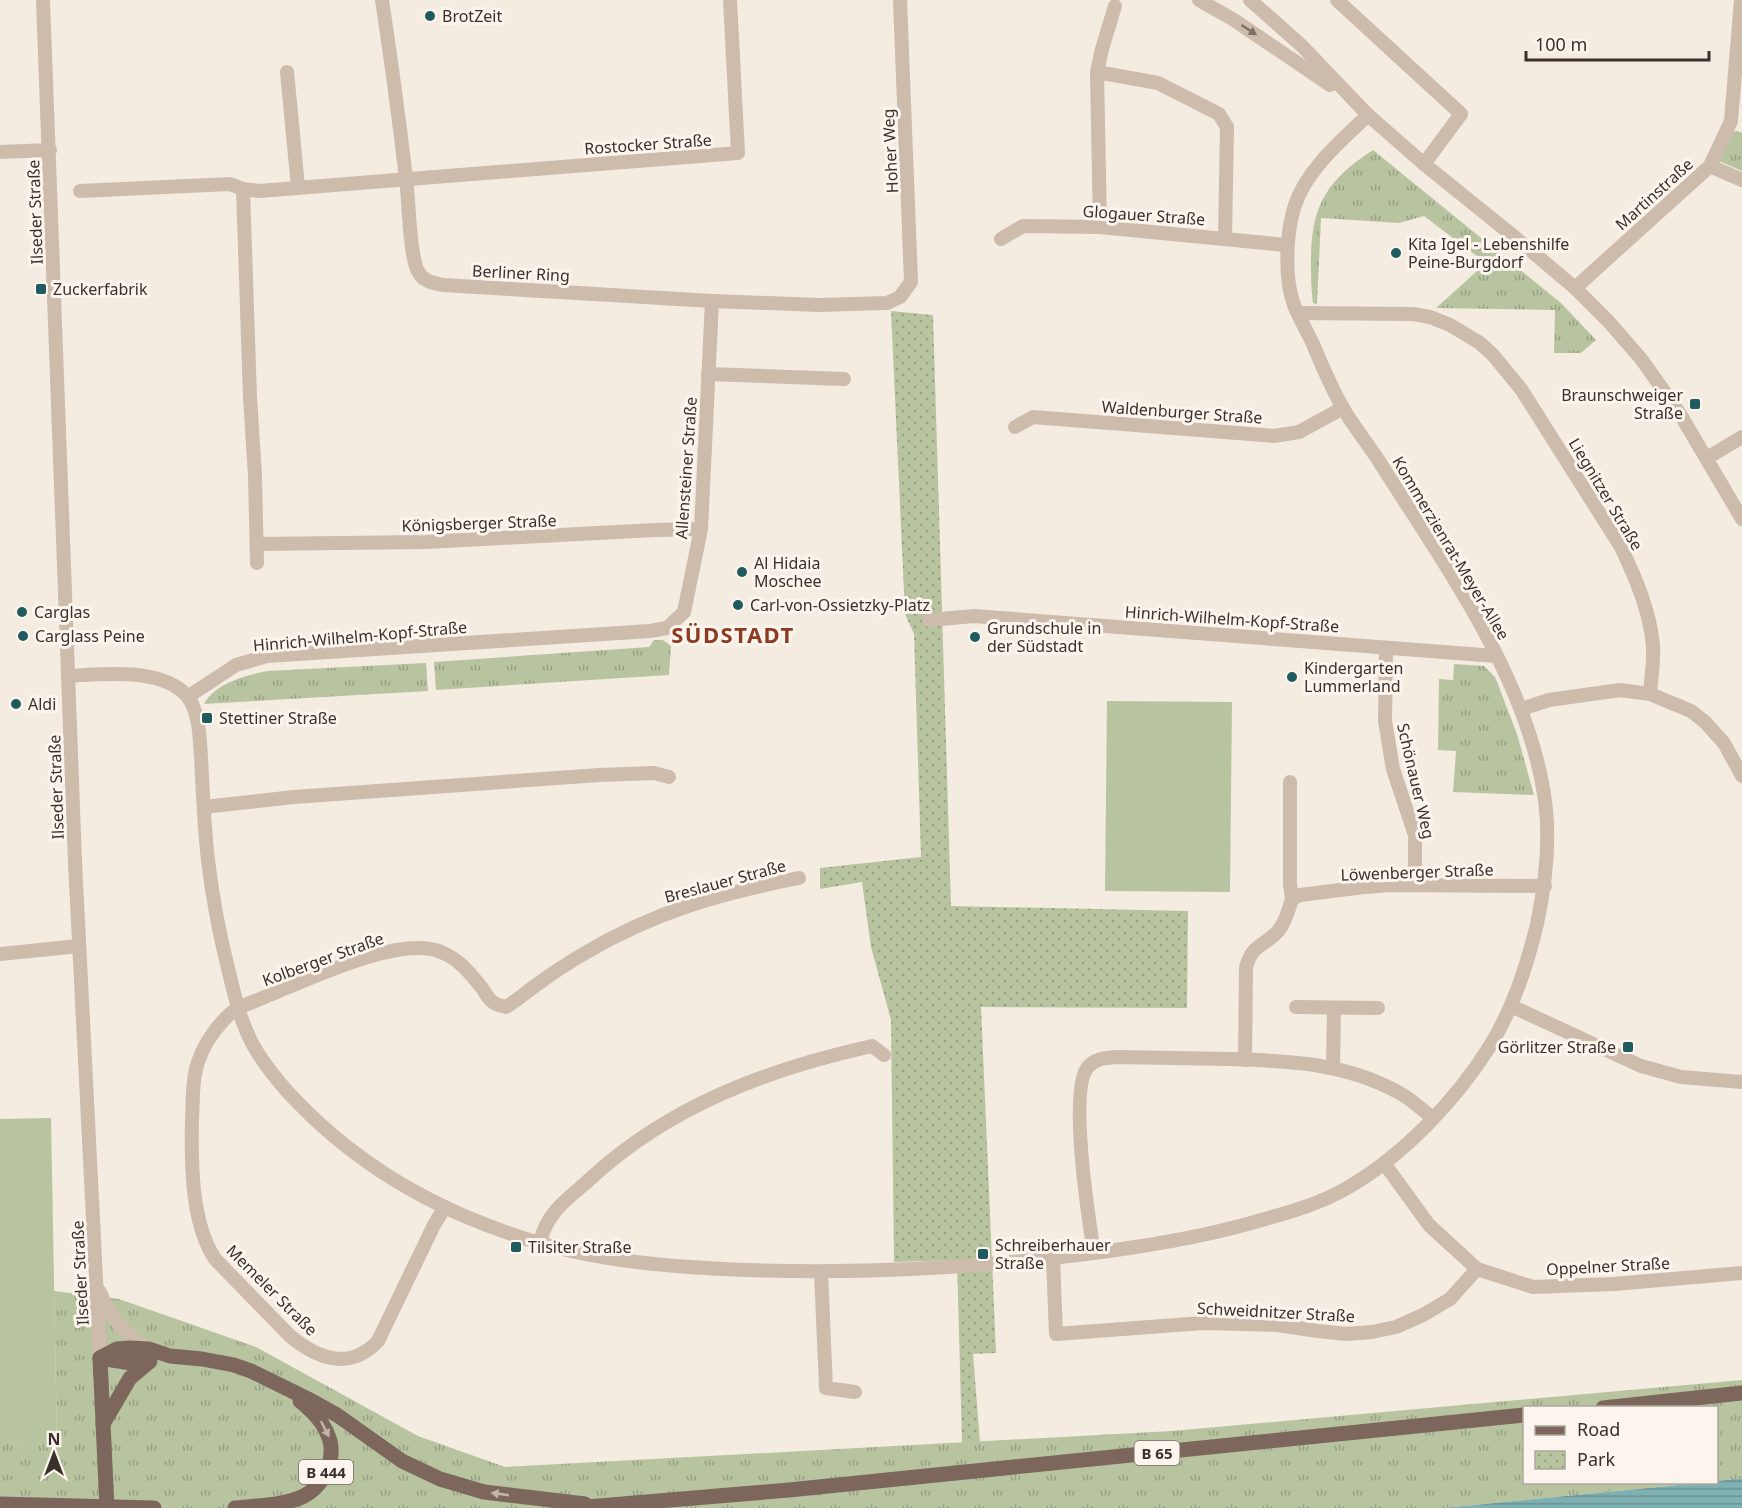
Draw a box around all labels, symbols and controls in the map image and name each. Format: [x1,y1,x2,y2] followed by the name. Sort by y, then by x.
[442,5,502,27] place label: BrotZeit
[423,9,437,23] marker: BrotZeit
[1241,24,1257,35] one-way arrow
[1526,24,1709,62] scale bar
[1535,32,1587,56] text: 100 m
[877,108,903,194] street label: Hoher Weg
[584,129,712,159] street label: Rostocker Straße
[1610,153,1698,235] street label: Martinstraße
[22,159,48,265] street label: Ilseder Straße
[1082,200,1206,230] street label: Glogauer Straße
[1408,233,1569,273] place label: Kita Igel - Lebenshilfe Peine-Burgdorf
[1389,246,1403,260] marker: Kita Igel - Lebenshilfe Peine-Burgdorf
[472,259,570,287] street label: Berliner Ring
[53,278,148,300] place label: Zuckerfabrik
[34,282,48,296] marker: Zuckerfabrik
[1561,384,1683,424] place label: Braunschweiger Straße
[1101,395,1263,429] street label: Waldenburger Straße
[670,396,702,540] street label: Allensteiner Straße
[1688,397,1702,411] marker: Braunschweiger Straße
[1564,434,1648,554] street label: Liegnitzer Straße
[1387,452,1515,644] street label: Kommerzienrat-Meyer-Allee
[401,509,557,537] street label: Königsberger Straße
[754,552,821,592] place label: Al Hidaia Moschee
[735,565,749,579] marker: Al Hidaia Moschee
[750,594,930,616] place label: Carl-von-Ossietzky-Platz
[731,598,745,612] marker: Carl-von-Ossietzky-Platz
[34,601,90,623] place label: Carglas
[1124,601,1340,637] street label: Hinrich-Wilhelm-Kopf-Straße
[15,605,29,619] marker: Carglas
[252,616,468,656] street label: Hinrich-Wilhelm-Kopf-Straße
[987,617,1101,657] place label: Grundschule in der Südstadt
[671,619,795,649] district label: SÜDSTADT
[35,625,145,647] place label: Carglass Peine
[16,629,30,643] marker: Carglass Peine
[968,630,982,644] marker: Grundschule in der Südstadt
[1304,657,1403,697] place label: Kindergarten Lummerland
[1285,670,1299,684] marker: Kindergarten Lummerland
[28,693,56,715] place label: Aldi
[9,697,23,711] marker: Aldi
[219,707,337,729] place label: Stettiner Straße
[200,711,214,725] marker: Stettiner Straße
[1392,721,1440,841] street label: Schönauer Weg
[43,734,69,840] street label: Ilseder Straße
[662,854,788,908] street label: Breslauer Straße
[1340,858,1494,886] street label: Löwenberger Straße
[259,927,387,991] street label: Kolberger Straße
[1498,1036,1616,1058] place label: Görlitzer Straße
[1621,1040,1635,1054] marker: Görlitzer Straße
[66,1220,94,1326] street label: Ilseder Straße
[995,1234,1111,1274] place label: Schreiberhauer Straße
[528,1236,631,1258] place label: Tilsiter Straße
[222,1240,322,1340] street label: Memeler Straße
[509,1240,523,1254] marker: Tilsiter Straße
[976,1247,990,1261] marker: Schreiberhauer Straße
[1546,1252,1670,1280] street label: Oppelner Straße
[1197,1297,1355,1327] street label: Schweidnitzer Straße
[1523,1406,1718,1484] legend
[1577,1417,1620,1441] text: Road
[319,1420,329,1438] one-way arrow
[24,1424,84,1484] north arrow
[47,1428,61,1450] text: N
[1134,1441,1180,1465] road number: B 65
[1577,1447,1615,1471] text: Park
[299,1460,353,1484] road number: B 444
[491,1490,510,1499] one-way arrow

